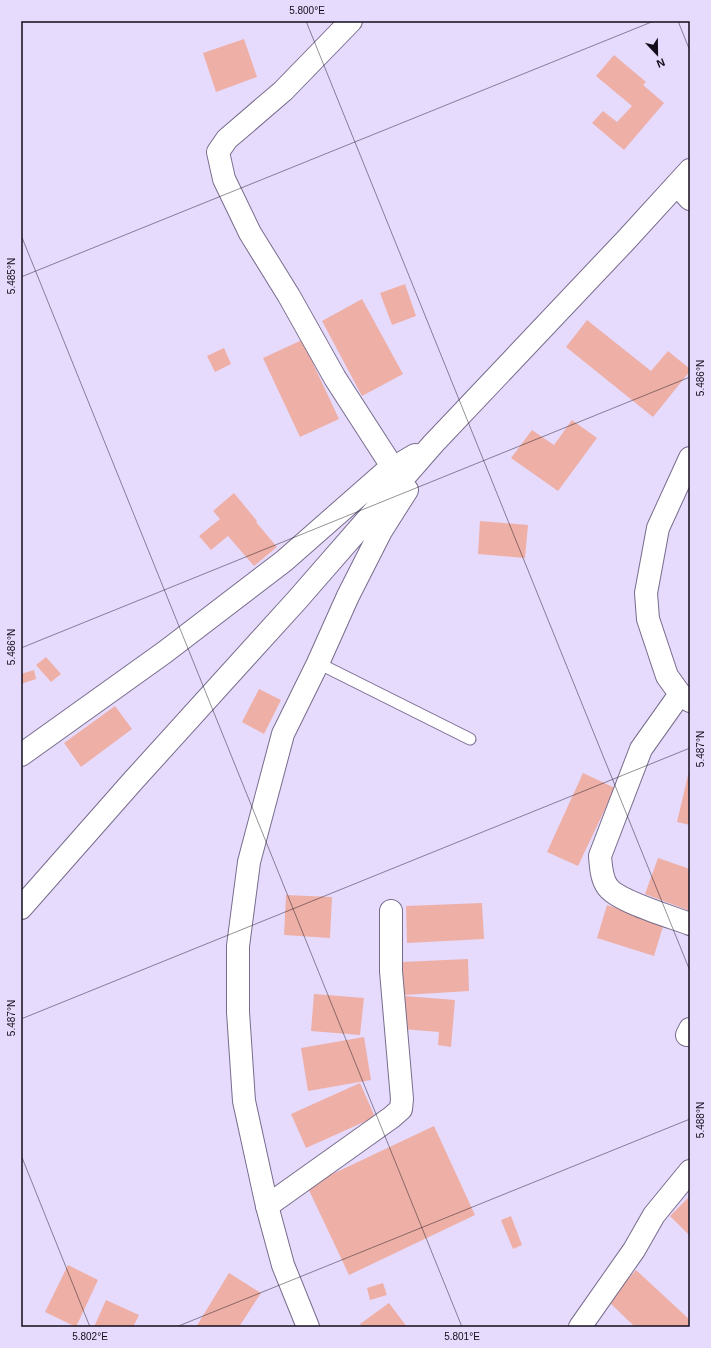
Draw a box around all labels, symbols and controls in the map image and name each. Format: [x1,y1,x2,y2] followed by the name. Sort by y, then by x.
[289,5,325,16] text: 5.800°E
[637,34,677,74] north arrow
[655,56,667,70] text: N
[6,258,17,294] text: 5.485°N
[695,360,706,396] text: 5.486°N
[6,629,17,665] text: 5.486°N
[695,731,706,767] text: 5.487°N
[6,1000,17,1036] text: 5.487°N
[695,1102,706,1138] text: 5.488°N
[72,1331,108,1342] text: 5.802°E
[444,1331,480,1342] text: 5.801°E

